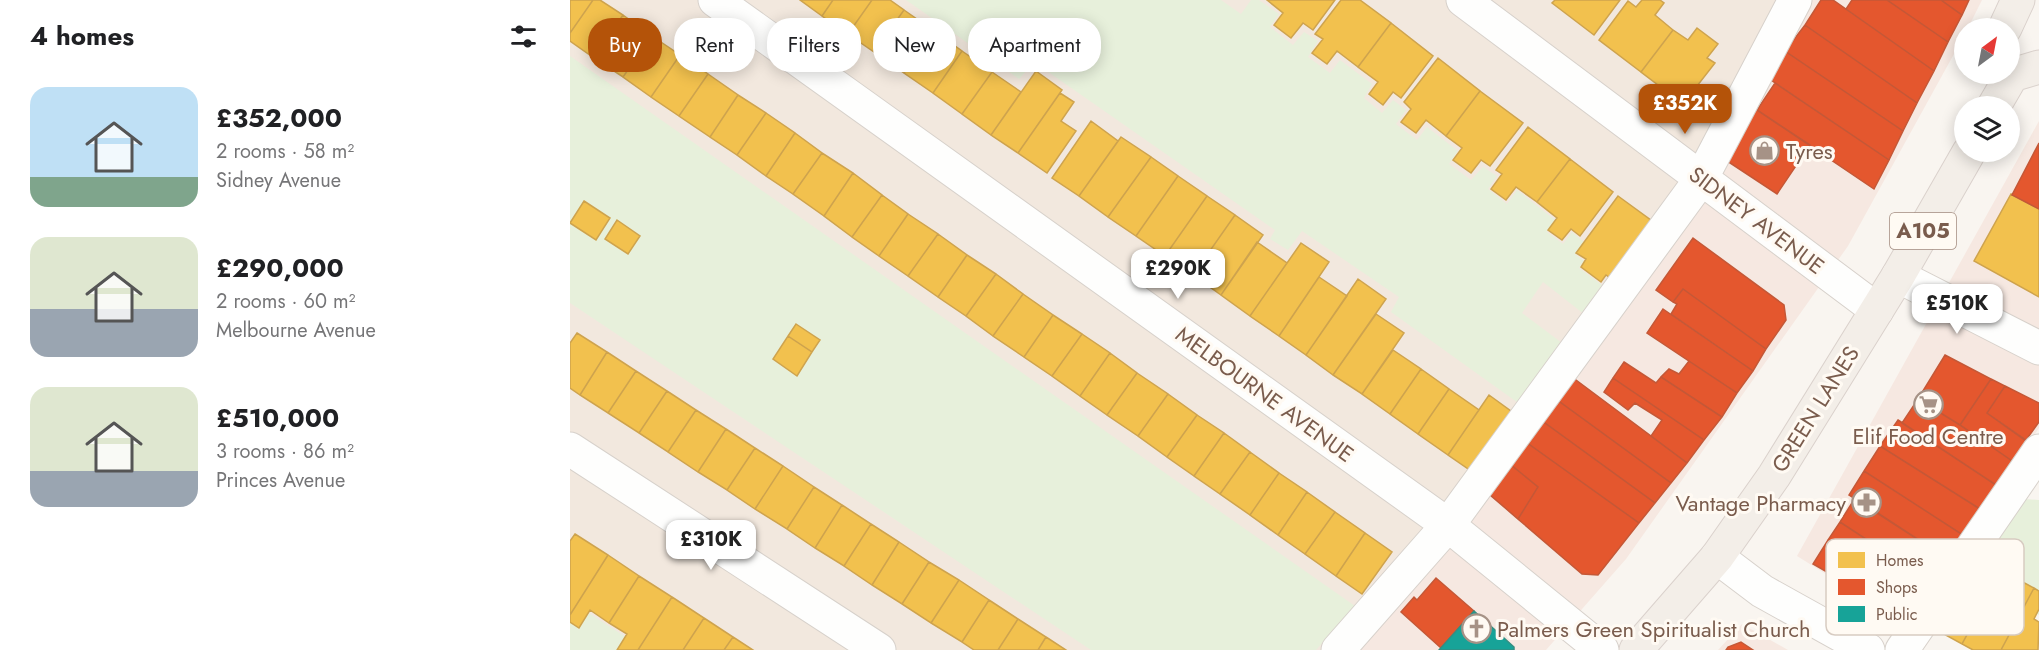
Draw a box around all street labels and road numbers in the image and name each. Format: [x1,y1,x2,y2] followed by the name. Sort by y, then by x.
[1683,158,1831,282] street label: SIDNEY AVENUE
[1890,213,1956,249] road number: A105
[1169,318,1361,470] street label: MELBOURNE AVENUE
[1763,340,1867,478] street label: GREEN LANES

